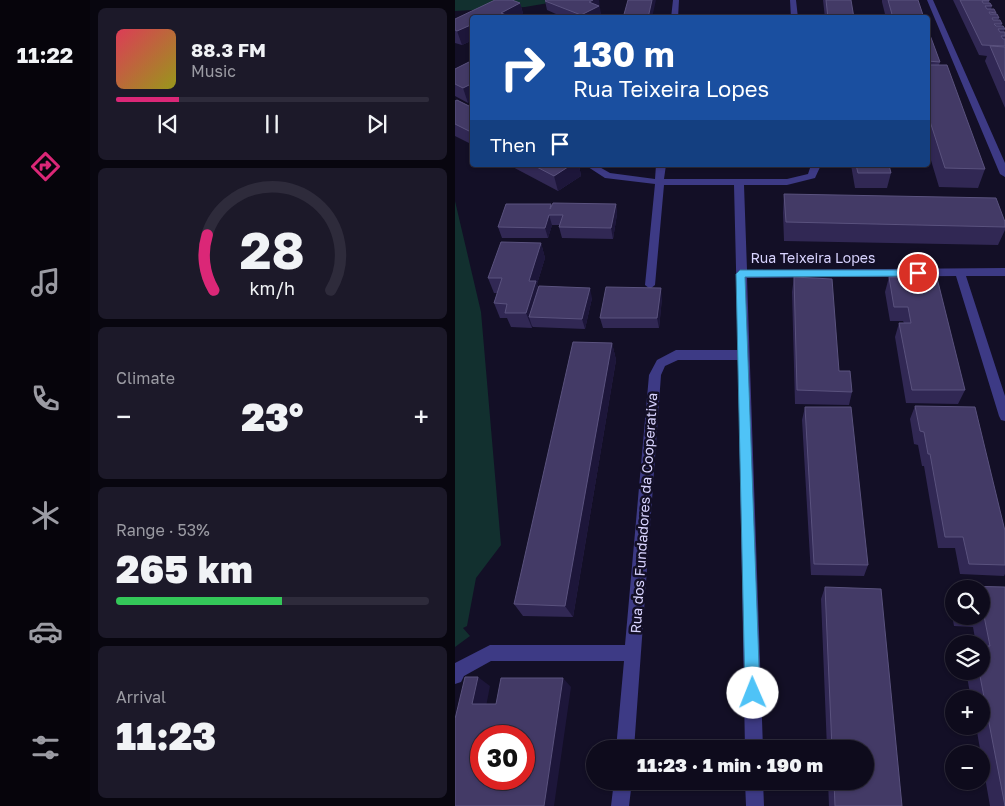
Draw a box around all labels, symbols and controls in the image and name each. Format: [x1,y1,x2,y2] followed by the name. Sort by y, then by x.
[573,33,675,75] text: 130 m
[490,35,555,100] icon: right
[191,38,266,61] text: 88.3 FM
[17,41,73,68] text: 11:22
[191,61,236,81] text: Music
[573,75,769,102] text: Rua Teixeira Lopes
[154,110,182,138] icon: previous
[258,110,286,138] icon: pause
[363,110,391,138] icon: next
[546,130,574,158] icon: arrive
[490,133,536,156] text: Then
[28,149,63,184] icon: directions
[240,218,305,280] text: 28
[751,249,875,266] street label: Rua Teixeira Lopes
[897,252,939,294] pin
[904,259,932,287] icon: arrive
[28,265,63,300] icon: music
[250,277,295,299] text: km/h
[116,368,175,388] text: Climate
[28,381,63,416] icon: phone
[627,392,660,634] street label: Rua dos Fundadores da Cooperativa
[241,394,304,439] text: 23°
[116,400,131,433] text: −
[414,400,429,433] text: +
[28,498,63,533] icon: climate
[116,520,210,540] text: Range · 53%
[116,546,253,591] text: 265 km
[945,580,990,790] map controls
[945,580,990,625] button: search
[28,614,63,649] icon: car
[945,635,990,680] button: layers
[726,666,778,718] position arrow
[116,687,166,707] text: Arrival
[945,690,990,735] button: +
[116,713,216,758] text: 11:23
[470,725,535,790] speed limit sign: 30
[28,730,63,765] icon: filters
[945,745,990,790] button: −
[637,753,823,776] text: 11:23 · 1 min · 190 m

